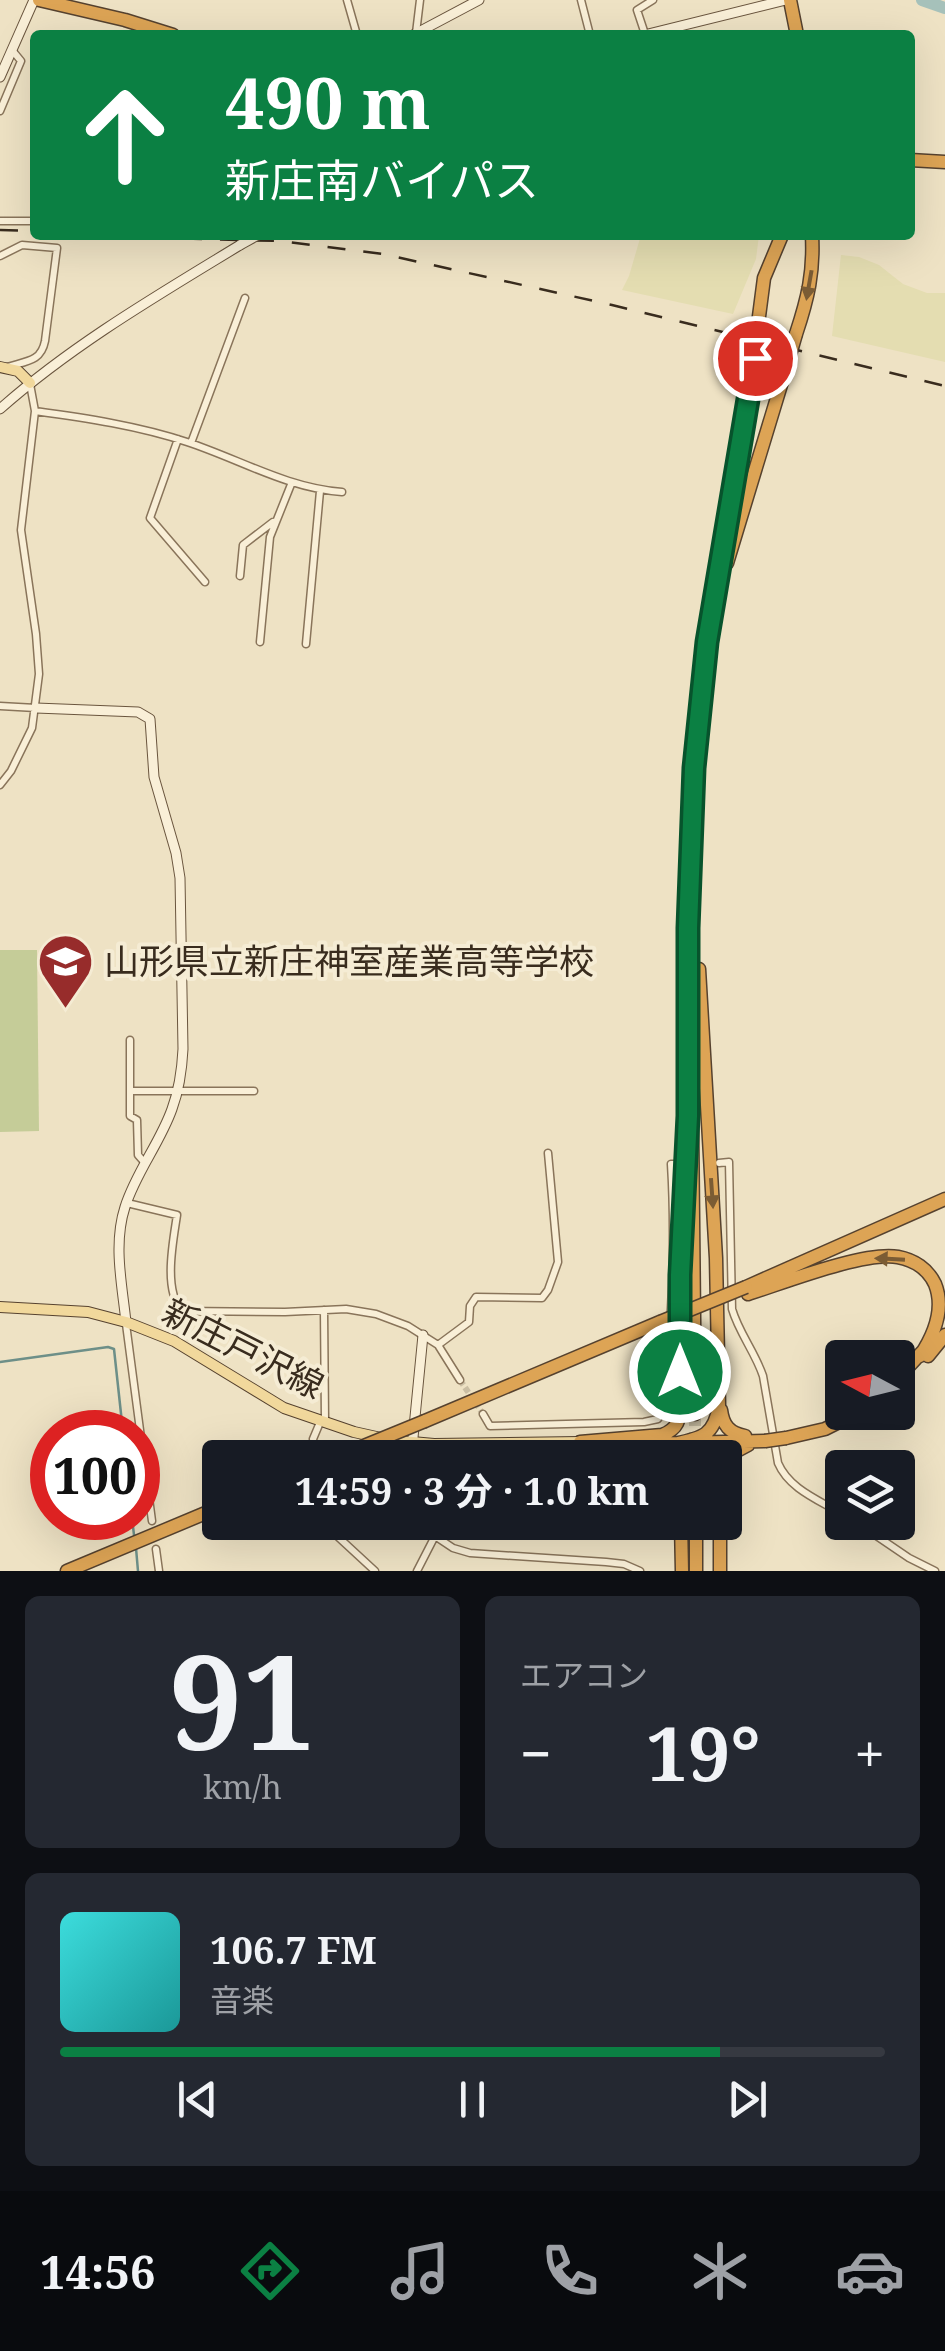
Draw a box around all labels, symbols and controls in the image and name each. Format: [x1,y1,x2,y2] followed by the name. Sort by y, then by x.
[225,54,431,150] text: 490 m
[60,70,190,200] icon: ahead
[225,149,539,210] text: 新庄南バイパス
[801,270,817,301] one-way arrow
[713,316,798,401] pin
[728,331,783,386] icon: arrive
[35,932,95,1011] school or university icon: 山形県立新庄神室産業高等学校
[104,937,594,984] place label: 山形県立新庄神室産業高等学校
[704,1178,720,1210] one-way arrow
[874,1251,905,1267] one-way arrow
[155,1287,332,1408] street label: 新庄戸沢線
[628,1320,732,1424] position arrow
[825,1340,915,1430] north arrow
[825,1340,915,1540] map controls
[30,1410,160,1540] speed limit sign: 100
[825,1450,915,1540] button: layers
[295,1464,649,1516] text: 14:59 · 3 分 · 1.0 km
[169,1611,316,1788] text: 91
[520,1653,648,1696] text: エアコン
[646,1701,760,1803] text: 19°
[520,1715,552,1790] text: −
[854,1715,885,1790] text: +
[203,1765,282,1808] text: km/h
[210,1923,377,1975] text: 106.7 FM
[210,1978,274,2021] text: 音楽
[170,2072,225,2127] icon: previous
[445,2072,500,2127] icon: pause
[720,2072,775,2127] icon: next
[235,2236,305,2306] icon: directions
[385,2236,455,2306] icon: music
[535,2236,605,2306] icon: phone
[685,2236,755,2306] icon: climate
[835,2236,905,2306] icon: car
[40,2241,155,2302] text: 14:56

